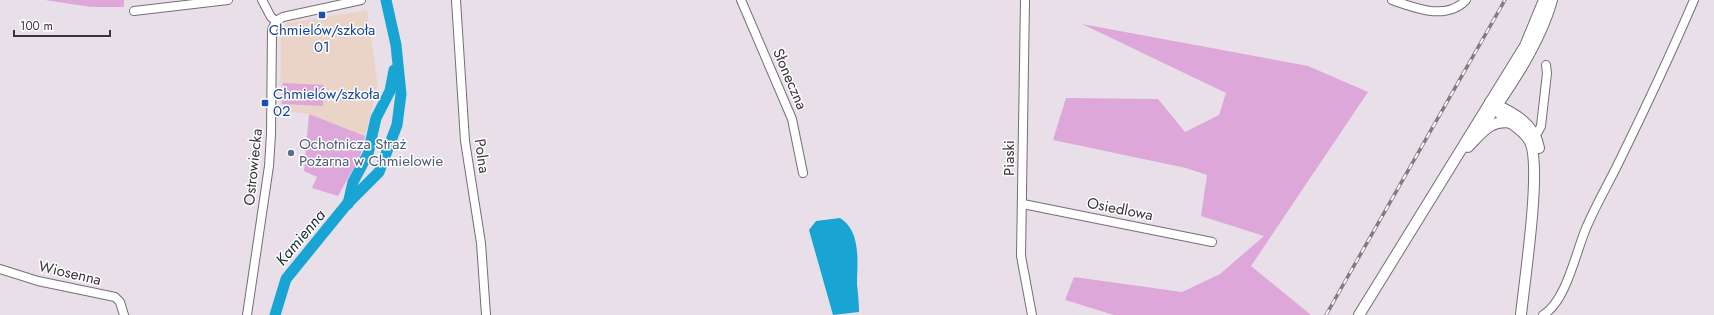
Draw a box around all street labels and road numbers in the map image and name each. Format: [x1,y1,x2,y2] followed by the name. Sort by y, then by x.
[767,45,813,113] street label: Słoneczna
[238,127,268,207] street label: Ostrowiecka
[469,137,495,175] street label: Polna
[998,140,1020,176] street label: Piaski
[1085,192,1155,226] street label: Osiedlowa
[36,255,104,291] street label: Wiosenna

